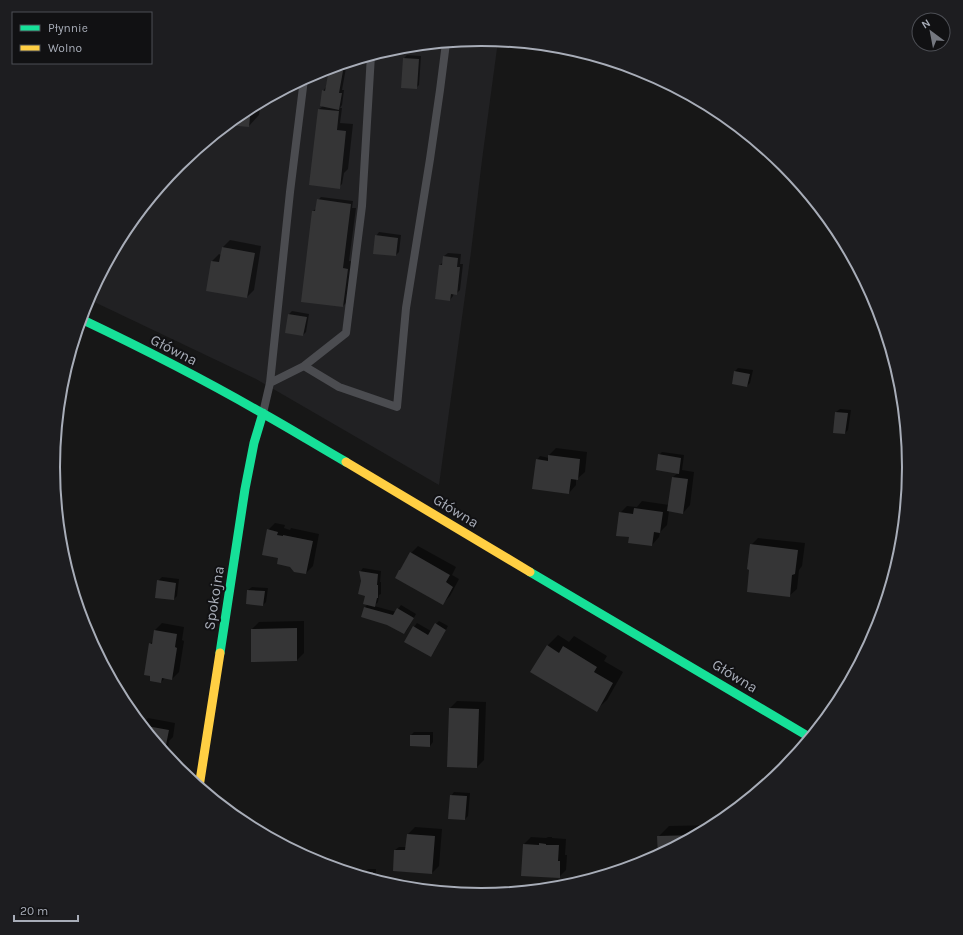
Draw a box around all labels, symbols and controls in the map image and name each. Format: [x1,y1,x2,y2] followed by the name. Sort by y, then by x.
[12,12,152,64] legend
[911,12,951,52] north arrow
[919,16,933,32] text: N
[48,21,88,35] text: Płynnie
[48,41,82,55] text: Wolno
[148,331,200,369] street label: Główna
[430,490,482,532] street label: Główna
[200,565,228,631] street label: Spokojna
[709,655,761,697] street label: Główna
[14,897,78,923] scale bar
[20,904,48,918] text: 20 m

